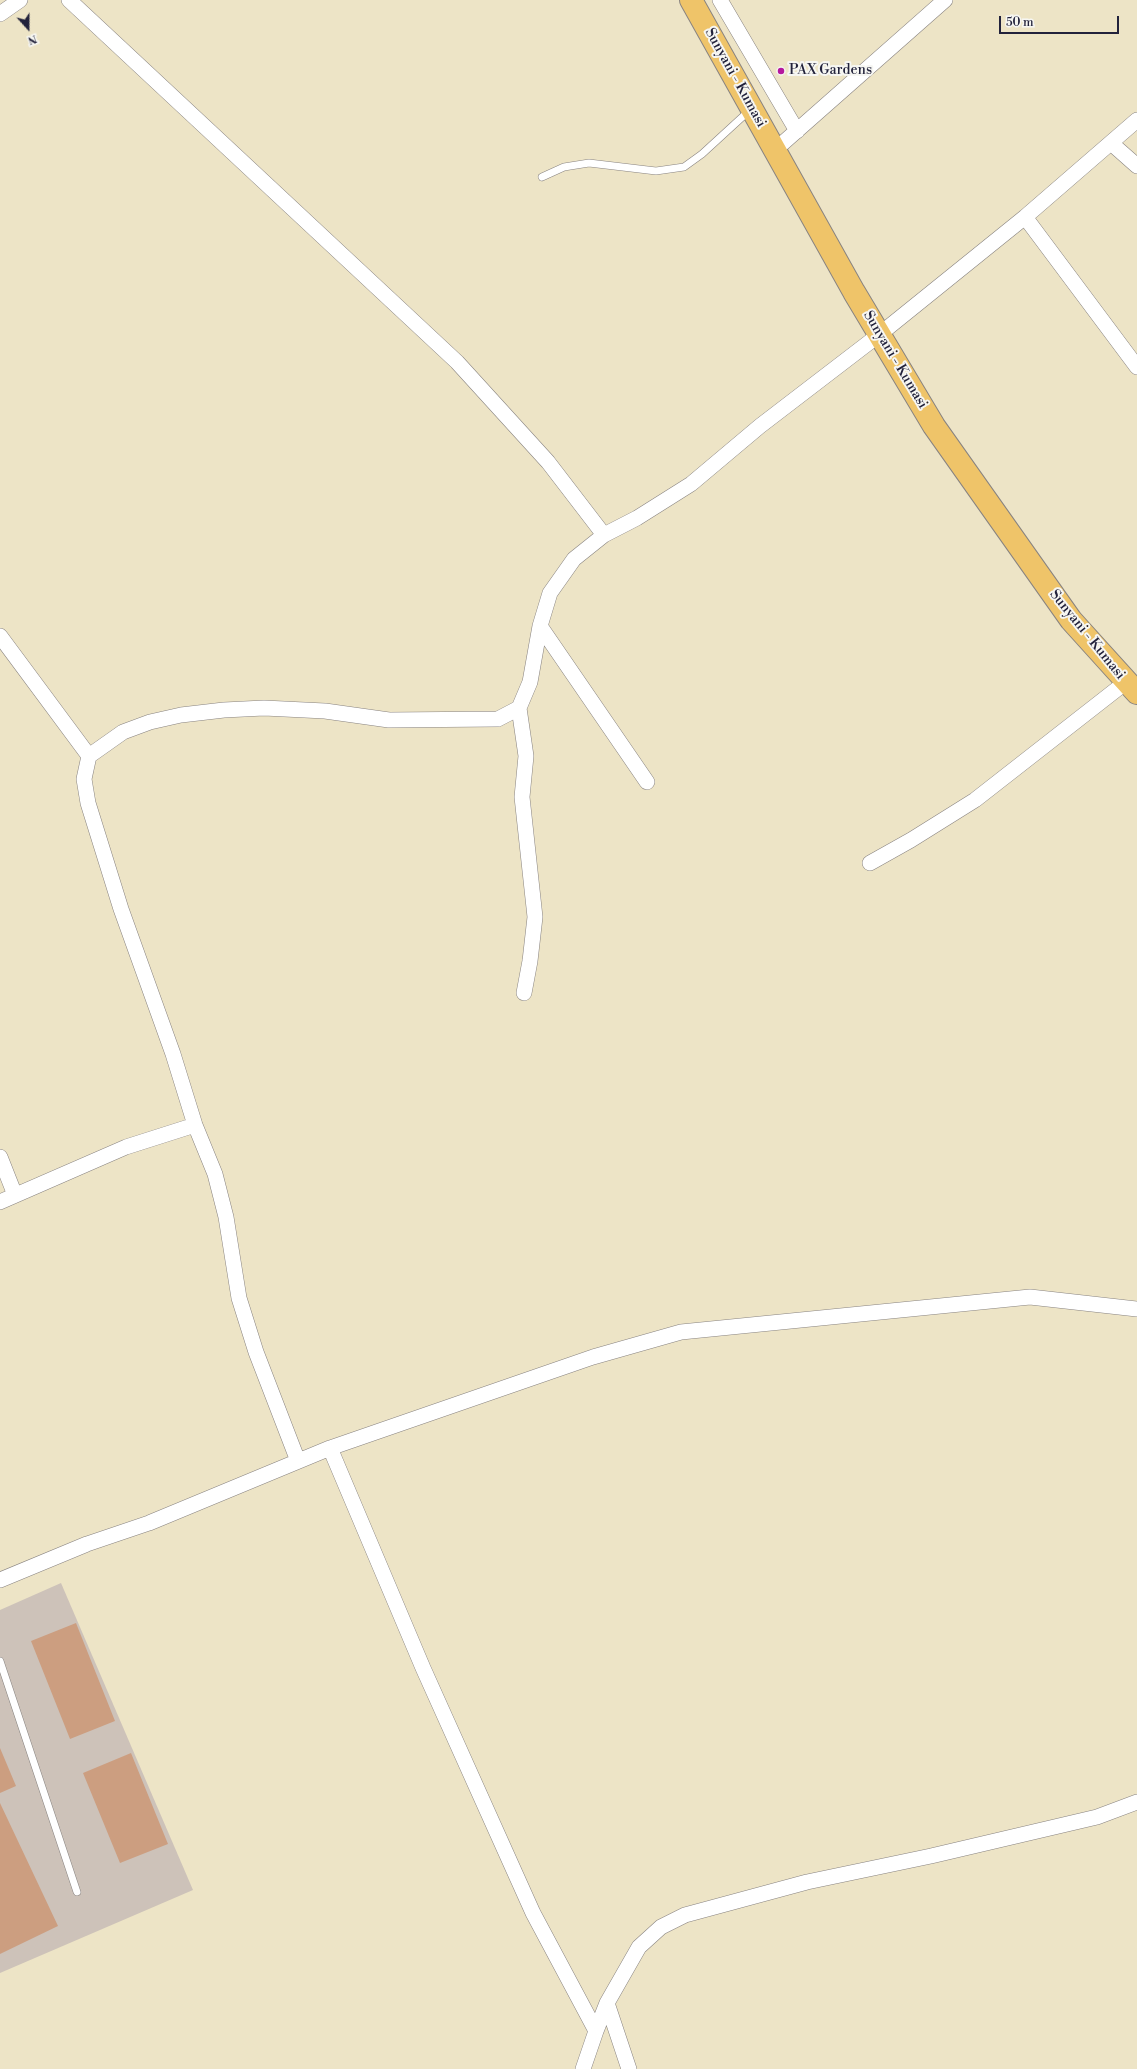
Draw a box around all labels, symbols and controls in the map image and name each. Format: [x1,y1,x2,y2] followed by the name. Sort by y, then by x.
[8,8,48,48] north arrow
[1001,8,1121,34] scale bar
[1006,15,1034,30] text: 50 m
[701,25,769,131] street label: Sunyani - Kumasi
[26,31,39,47] text: N
[789,63,872,79] place label: PAX Gardens
[776,66,786,76] marker: PAX Gardens
[859,308,931,412] street label: Sunyani - Kumasi
[1046,587,1128,683] street label: Sunyani - Kumasi

